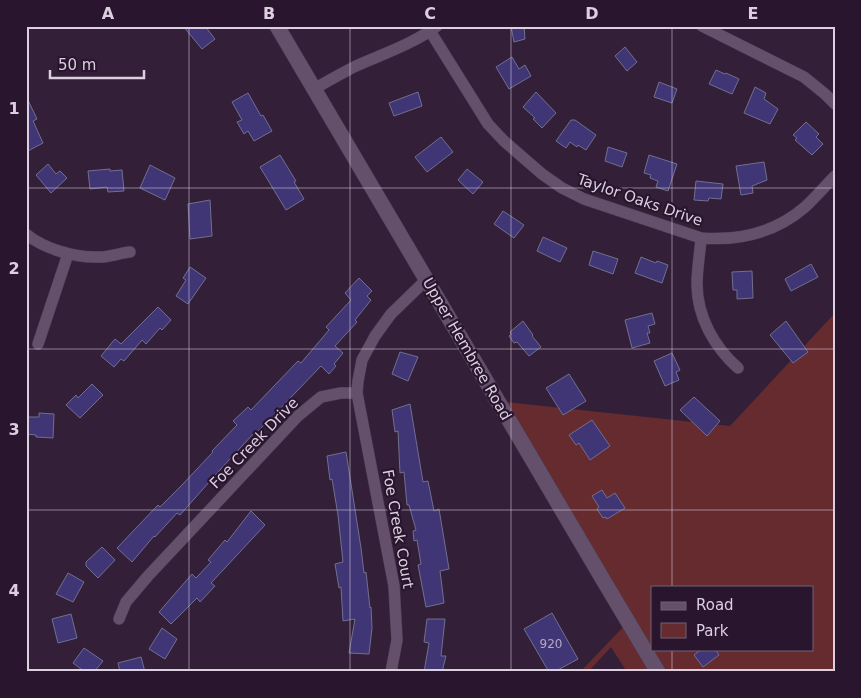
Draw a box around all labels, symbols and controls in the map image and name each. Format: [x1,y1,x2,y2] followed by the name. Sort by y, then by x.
[102,4,115,23] text: A
[263,4,275,23] text: B
[424,4,436,23] text: C
[585,4,599,23] text: D
[748,4,758,23] text: E
[50,48,144,80] scale bar
[58,56,96,74] text: 50 m
[8,99,20,118] text: 1
[574,170,705,230] street label: Taylor Oaks Drive
[8,259,20,278] text: 2
[419,275,515,423] street label: Upper Hembree Road
[206,394,302,492] street label: Foe Creek Drive
[8,420,20,439] text: 3
[379,468,417,590] street label: Foe Creek Court
[8,581,20,600] text: 4
[651,586,814,650] legend
[696,596,734,614] text: Road
[696,622,729,640] text: Park
[540,637,562,651] house number: 920

